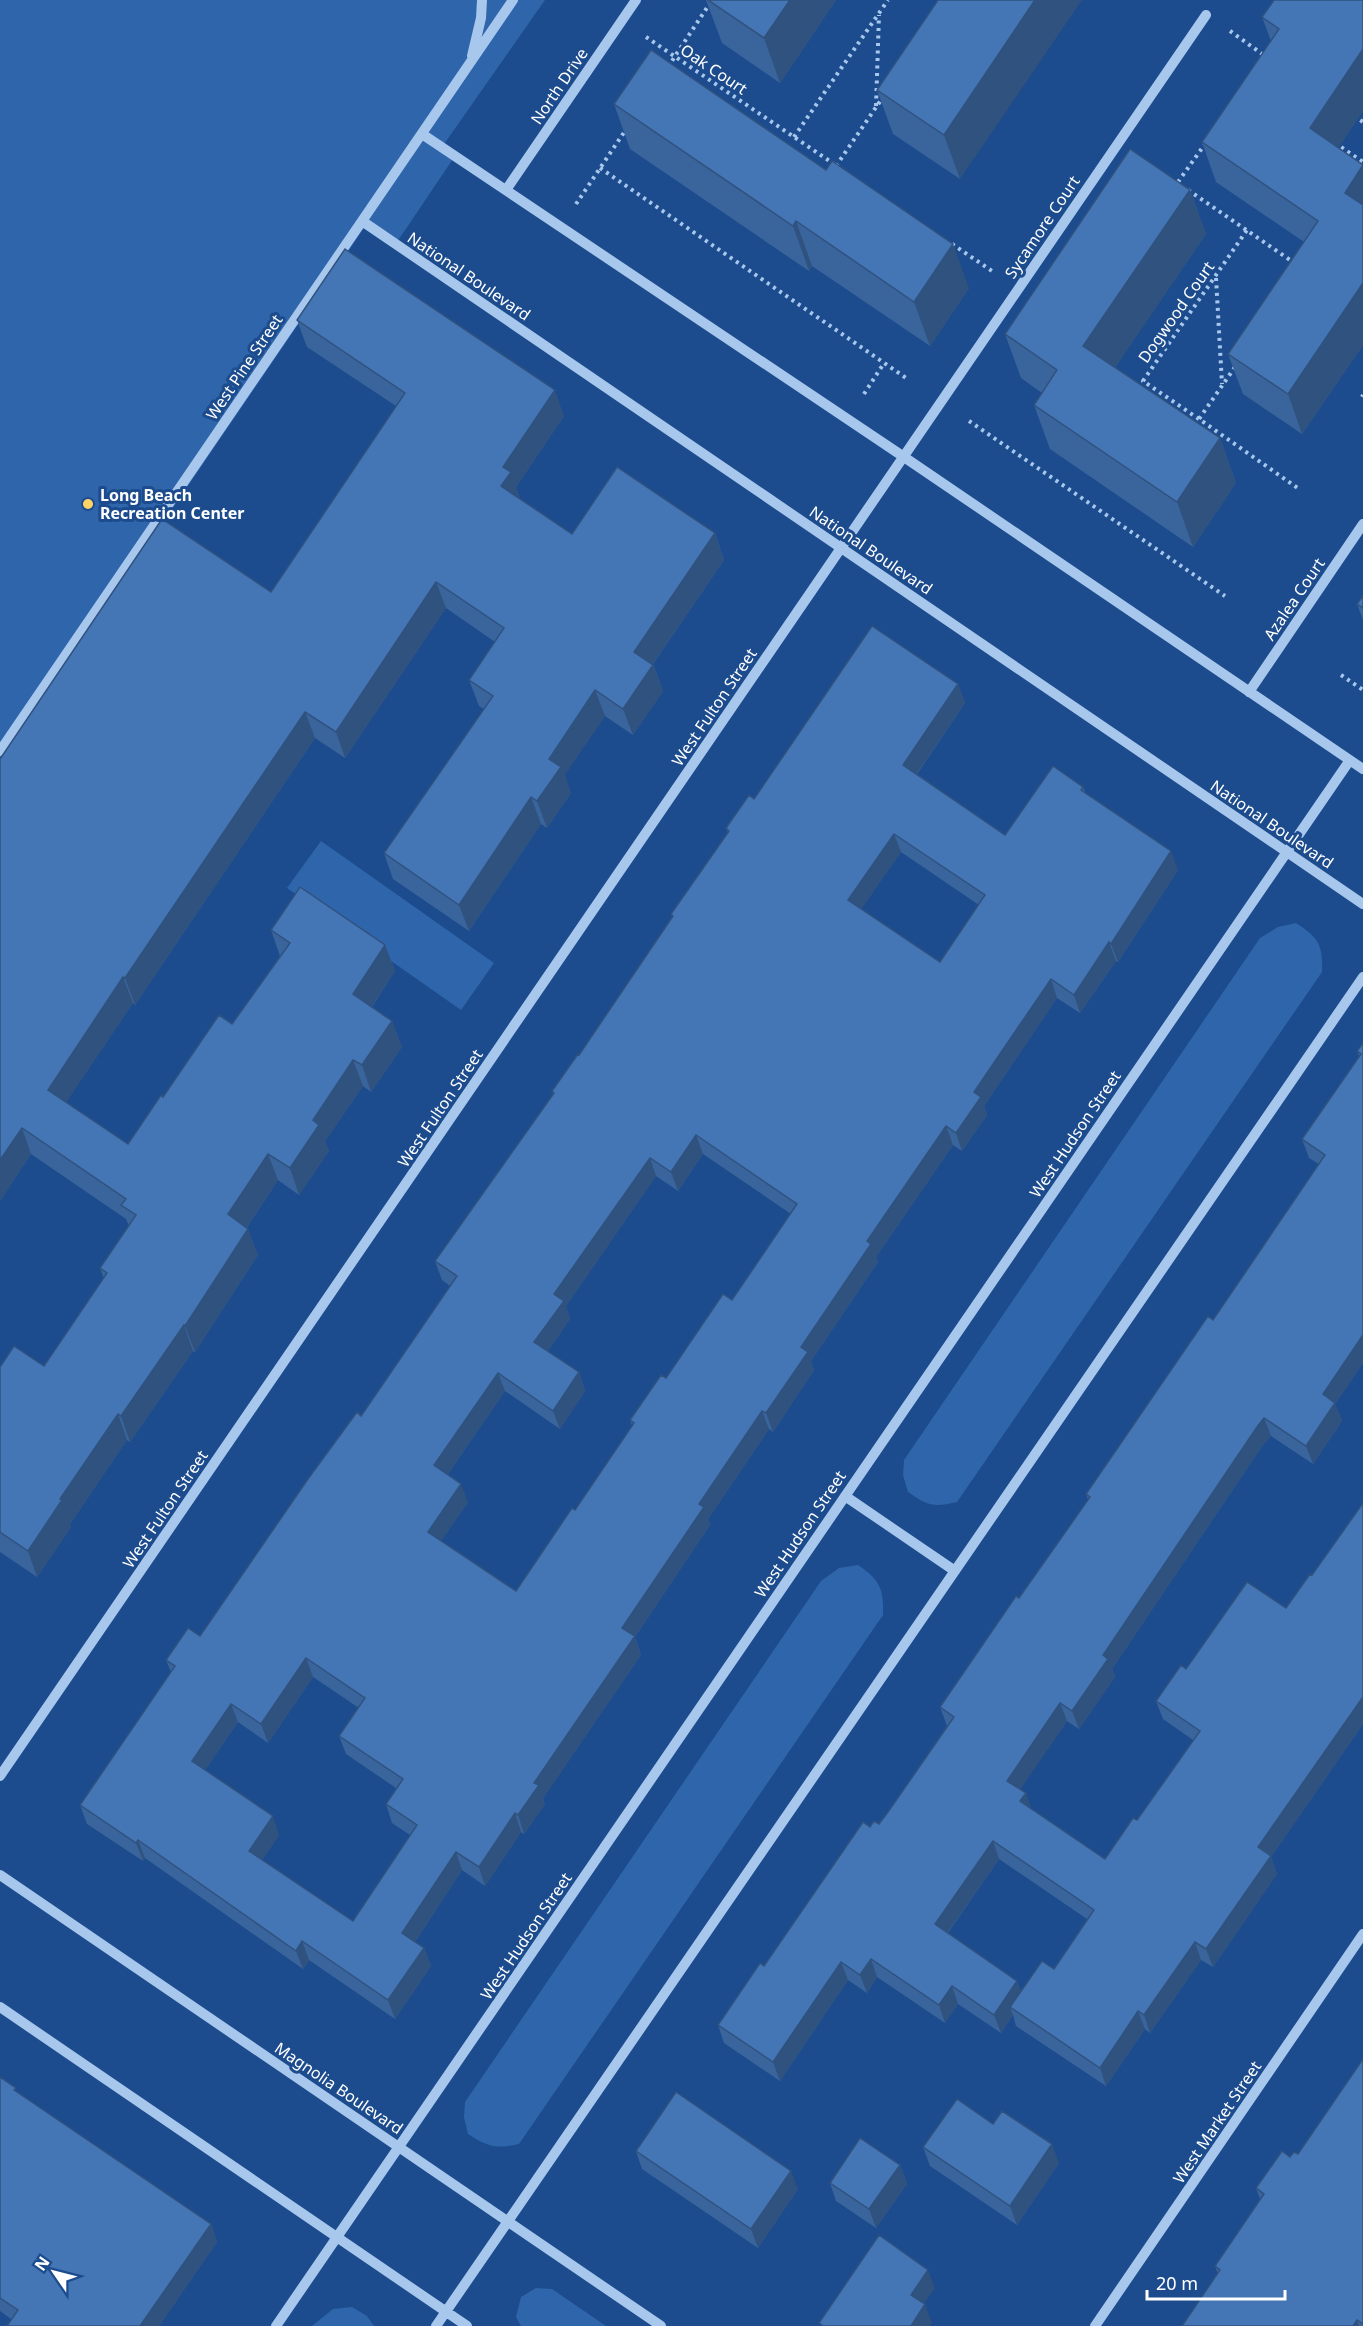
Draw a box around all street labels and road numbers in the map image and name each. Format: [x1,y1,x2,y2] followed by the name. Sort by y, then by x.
[676,39,752,100] street label: Oak Court
[525,43,593,129] street label: North Drive
[999,171,1085,283] street label: Sycamore Court
[403,227,535,325] street label: National Boulevard
[1133,257,1219,367] street label: Dogwood Court
[201,310,288,424] street label: West Pine Street
[805,501,937,599] street label: National Boulevard
[1258,553,1330,645] street label: Azalea Court
[666,644,762,770] street label: West Fulton Street
[1206,775,1338,873] street label: National Boulevard
[392,1045,488,1171] street label: West Fulton Street
[1024,1066,1126,1202] street label: West Hudson Street
[117,1446,213,1572] street label: West Fulton Street
[749,1466,851,1602] street label: West Hudson Street
[475,1868,577,2004] street label: West Hudson Street
[271,2037,407,2139] street label: Magnolia Boulevard
[1168,2056,1266,2188] street label: West Market Street

